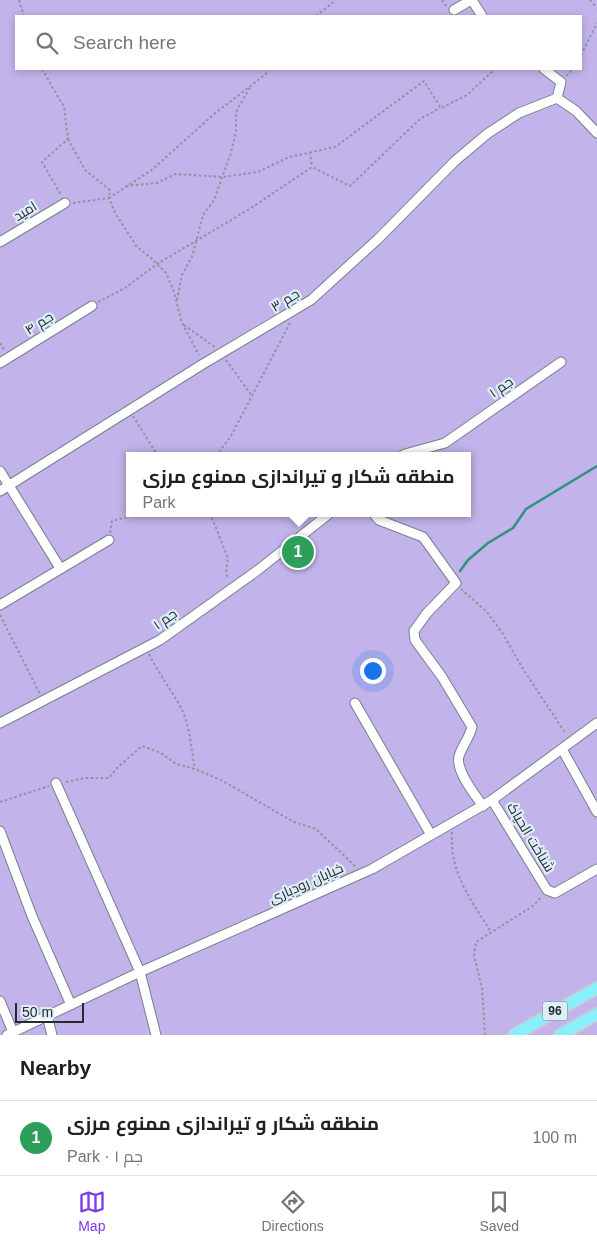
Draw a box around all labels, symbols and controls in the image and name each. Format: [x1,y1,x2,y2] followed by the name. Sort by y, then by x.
[15,15,582,70] search box
[33,29,61,57] icon: search
[73,32,177,53] text: Search here
[10,198,40,224] street label: امید
[268,285,303,317] street label: جم ۳
[22,308,57,339] street label: جم ۴
[486,373,517,402] street label: جم ۱
[126,452,471,517] popup
[142,466,455,487] text: منطقه شکار و تیراندازی ممنوع مرزی
[142,494,175,511] text: Park
[282,533,314,571] pin: 1
[150,605,181,634] street label: جم ۱
[360,658,386,684] your location
[504,799,558,875] street label: شناخت الحیاک
[267,860,345,906] street label: خیابان رودباری
[15,1000,84,1023] scale bar
[542,1001,568,1020] road number: 96
[22,1004,53,1020] text: 50 m
[20,1056,91,1079] text: Nearby
[67,1113,379,1134] text: منطقه شکار و تیراندازی ممنوع مرزی
[32,1129,40,1146] text: 1
[533,1129,577,1146] text: 100 m
[67,1148,143,1165] text: Park · جم ۱
[78,1188,106,1234] tab: Map
[262,1188,324,1234] tab: Directions
[479,1188,519,1234] tab: Saved

